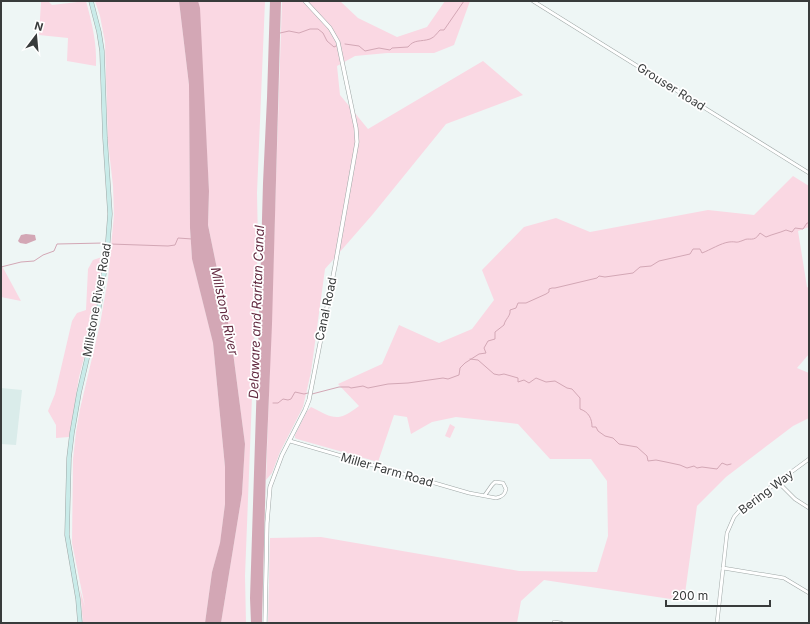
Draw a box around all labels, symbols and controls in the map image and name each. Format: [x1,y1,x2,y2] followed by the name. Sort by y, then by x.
[16,16,56,56] north arrow
[33,19,45,34] text: N
[634,60,708,114] street label: Grouser Road
[245,224,267,399] water label: Delaware and Raritan Canal
[79,242,114,358] street label: Millstone River Road
[208,265,242,358] water label: Millstone River
[311,276,340,342] street label: Canal Road
[339,449,435,490] street label: Miller Farm Road
[735,466,796,517] street label: Bering Way
[666,582,770,608] scale bar
[672,588,708,603] text: 200 m

